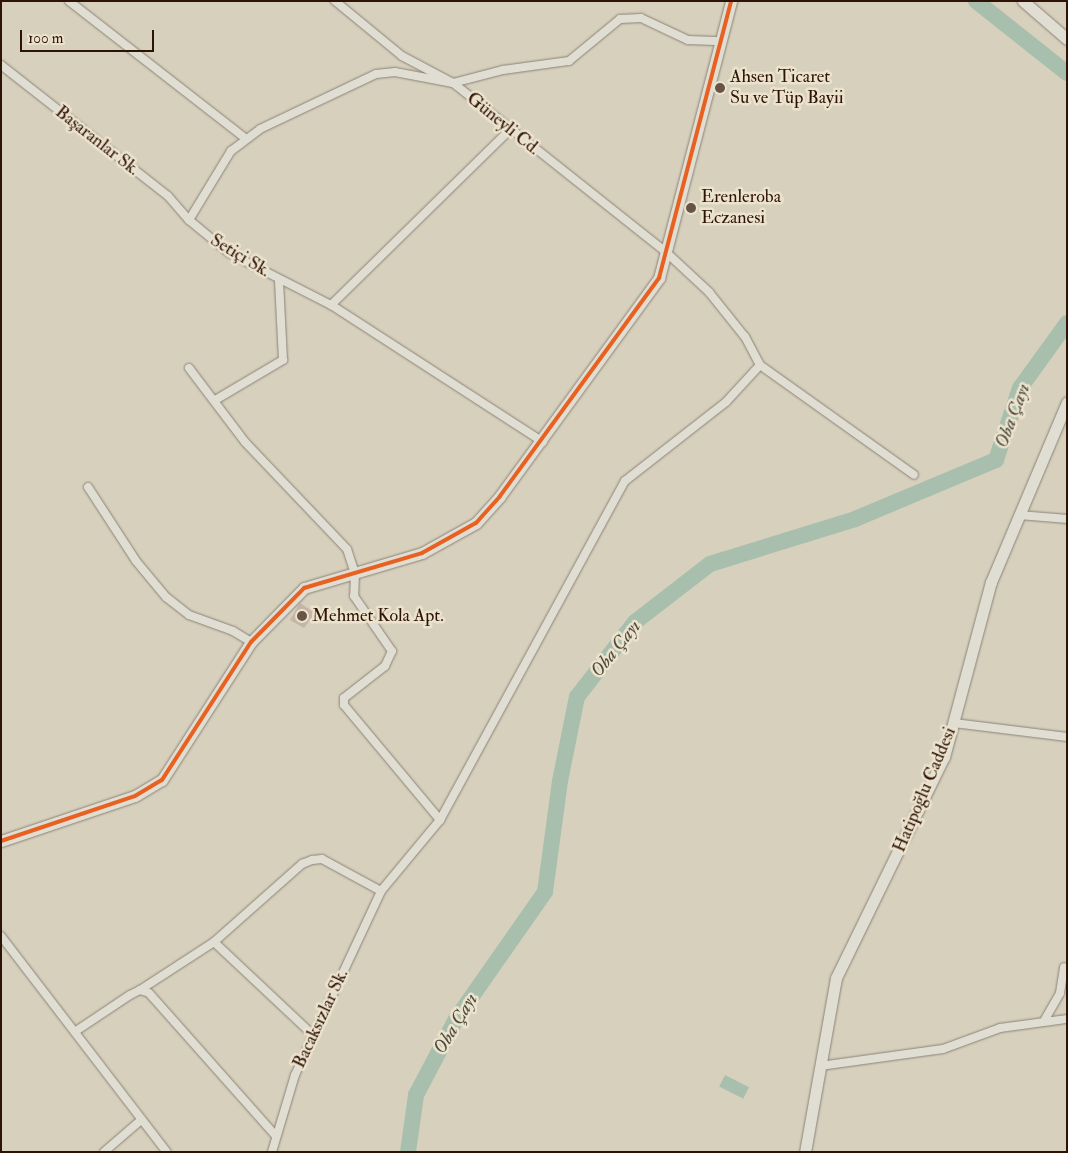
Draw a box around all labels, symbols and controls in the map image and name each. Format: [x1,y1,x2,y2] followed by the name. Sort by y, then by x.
[22,20,156,52] scale bar
[28,29,63,48] text: 100 m
[730,67,844,110] place label: Ahsen Ticaret Su ve Tüp Bayii
[714,82,726,94] marker: Ahsen Ticaret Su ve Tüp Bayii
[462,88,544,160] street label: Güneyli Cd.
[51,101,143,181] street label: Başaranlar Sk.
[701,187,781,230] place label: Erenleroba Eczanesi
[685,202,697,214] marker: Erenleroba Eczanesi
[206,230,274,282] street label: Setiçi Sk.
[990,381,1036,451] water label: Oba Çayı
[312,605,444,627] place label: Mehmet Kola Apt.
[296,610,308,622] marker: Mehmet Kola Apt.
[586,616,646,682] water label: Oba Çayı
[889,724,961,856] street label: Hatipoğlu Caddesi
[289,966,353,1072] street label: Bacaksızlar Sk.
[429,989,483,1059] water label: Oba Çayı

